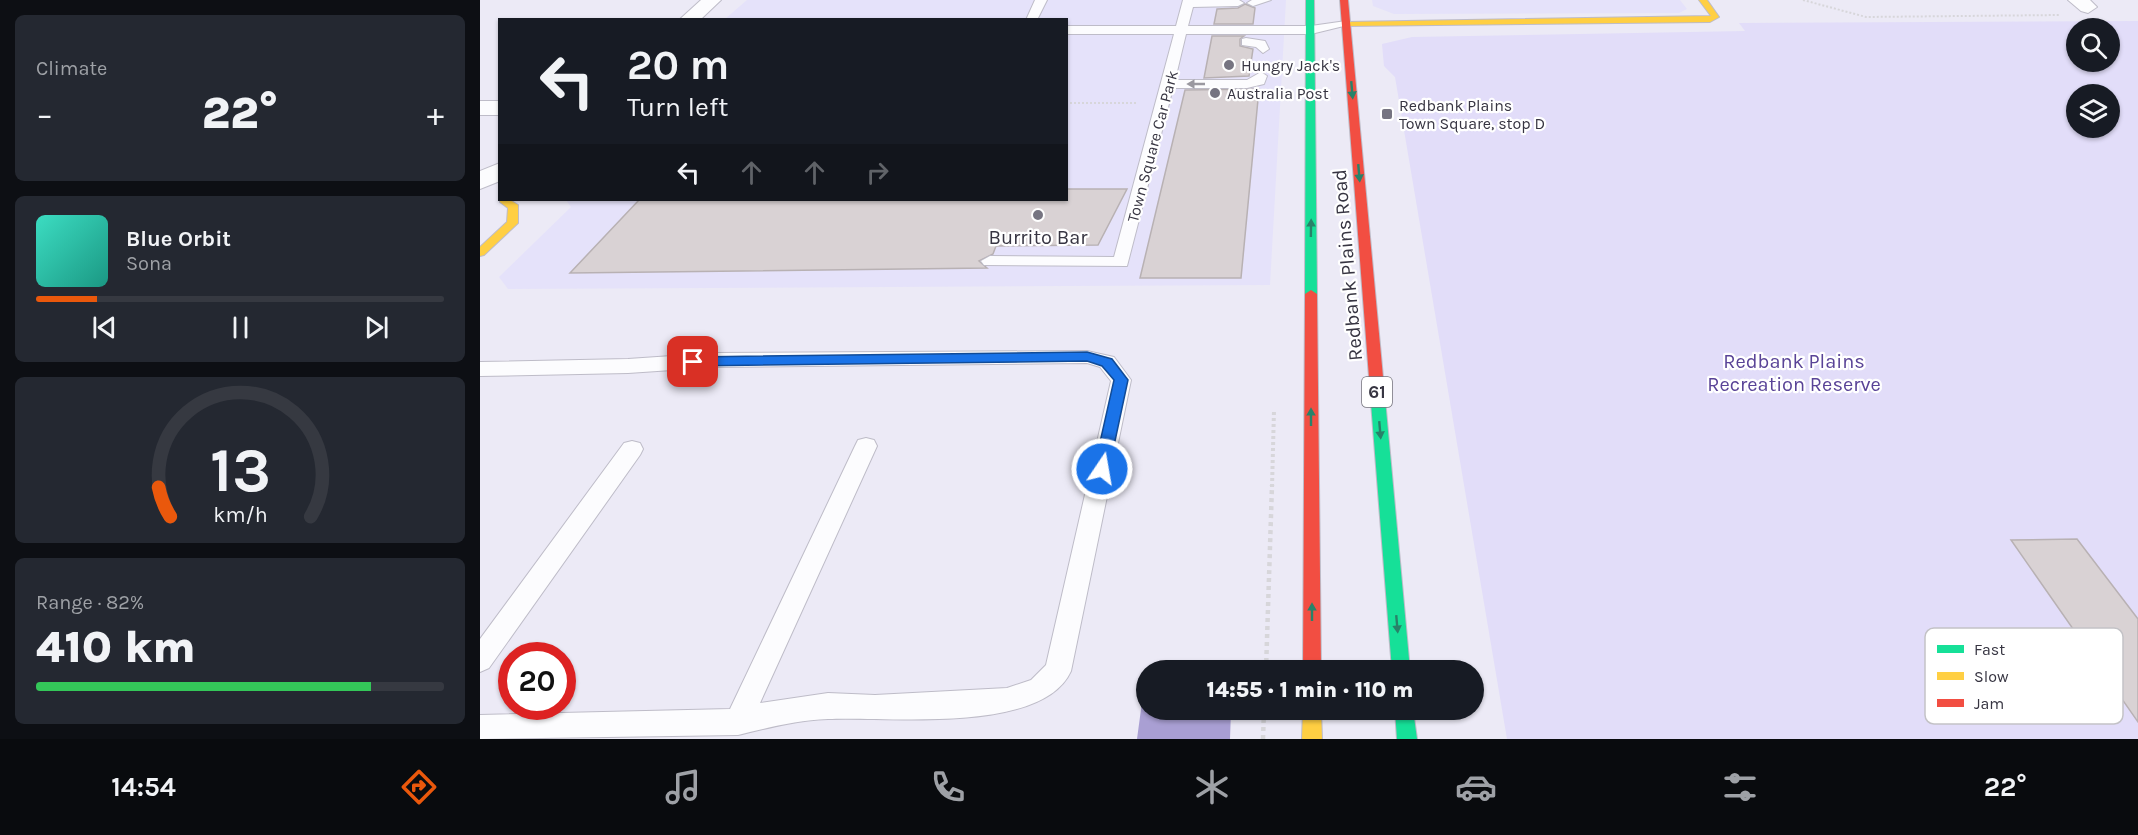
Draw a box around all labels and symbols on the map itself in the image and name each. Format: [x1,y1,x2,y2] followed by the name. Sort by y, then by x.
[1241,56,1340,75] place label: Hungry Jack's
[1222,58,1236,72] marker: Hungry Jack's
[1123,68,1182,224] street label: Town Square Car Park
[1186,79,1205,89] one-way arrow
[1347,81,1356,100] one-way arrow
[1227,84,1329,103] place label: Australia Post
[1208,86,1222,100] marker: Australia Post
[1399,96,1545,133] place label: Redbank Plains Town Square, stop D
[1380,107,1394,121] marker: Redbank Plains Town Square, stop D
[1354,163,1363,182] one-way arrow
[1328,168,1367,362] street label: Redbank Plains Road
[1031,208,1045,222] marker: Burrito Bar
[1306,219,1316,238] one-way arrow
[989,226,1088,249] place label: Burrito Bar
[667,336,718,387] pin
[1707,350,1881,396] park label: Redbank Plains Recreation Reserve
[1362,377,1392,407] road number: 61
[1306,408,1316,427] one-way arrow
[1376,420,1385,439] one-way arrow
[1070,437,1134,501] position arrow
[1307,603,1317,622] one-way arrow
[1392,614,1402,633] one-way arrow
[1925,628,2123,724] legend
[1974,640,2005,659] text: Fast
[498,642,576,720] speed limit sign: 20
[1974,667,2009,686] text: Slow
[1974,694,2004,713] text: Jam

